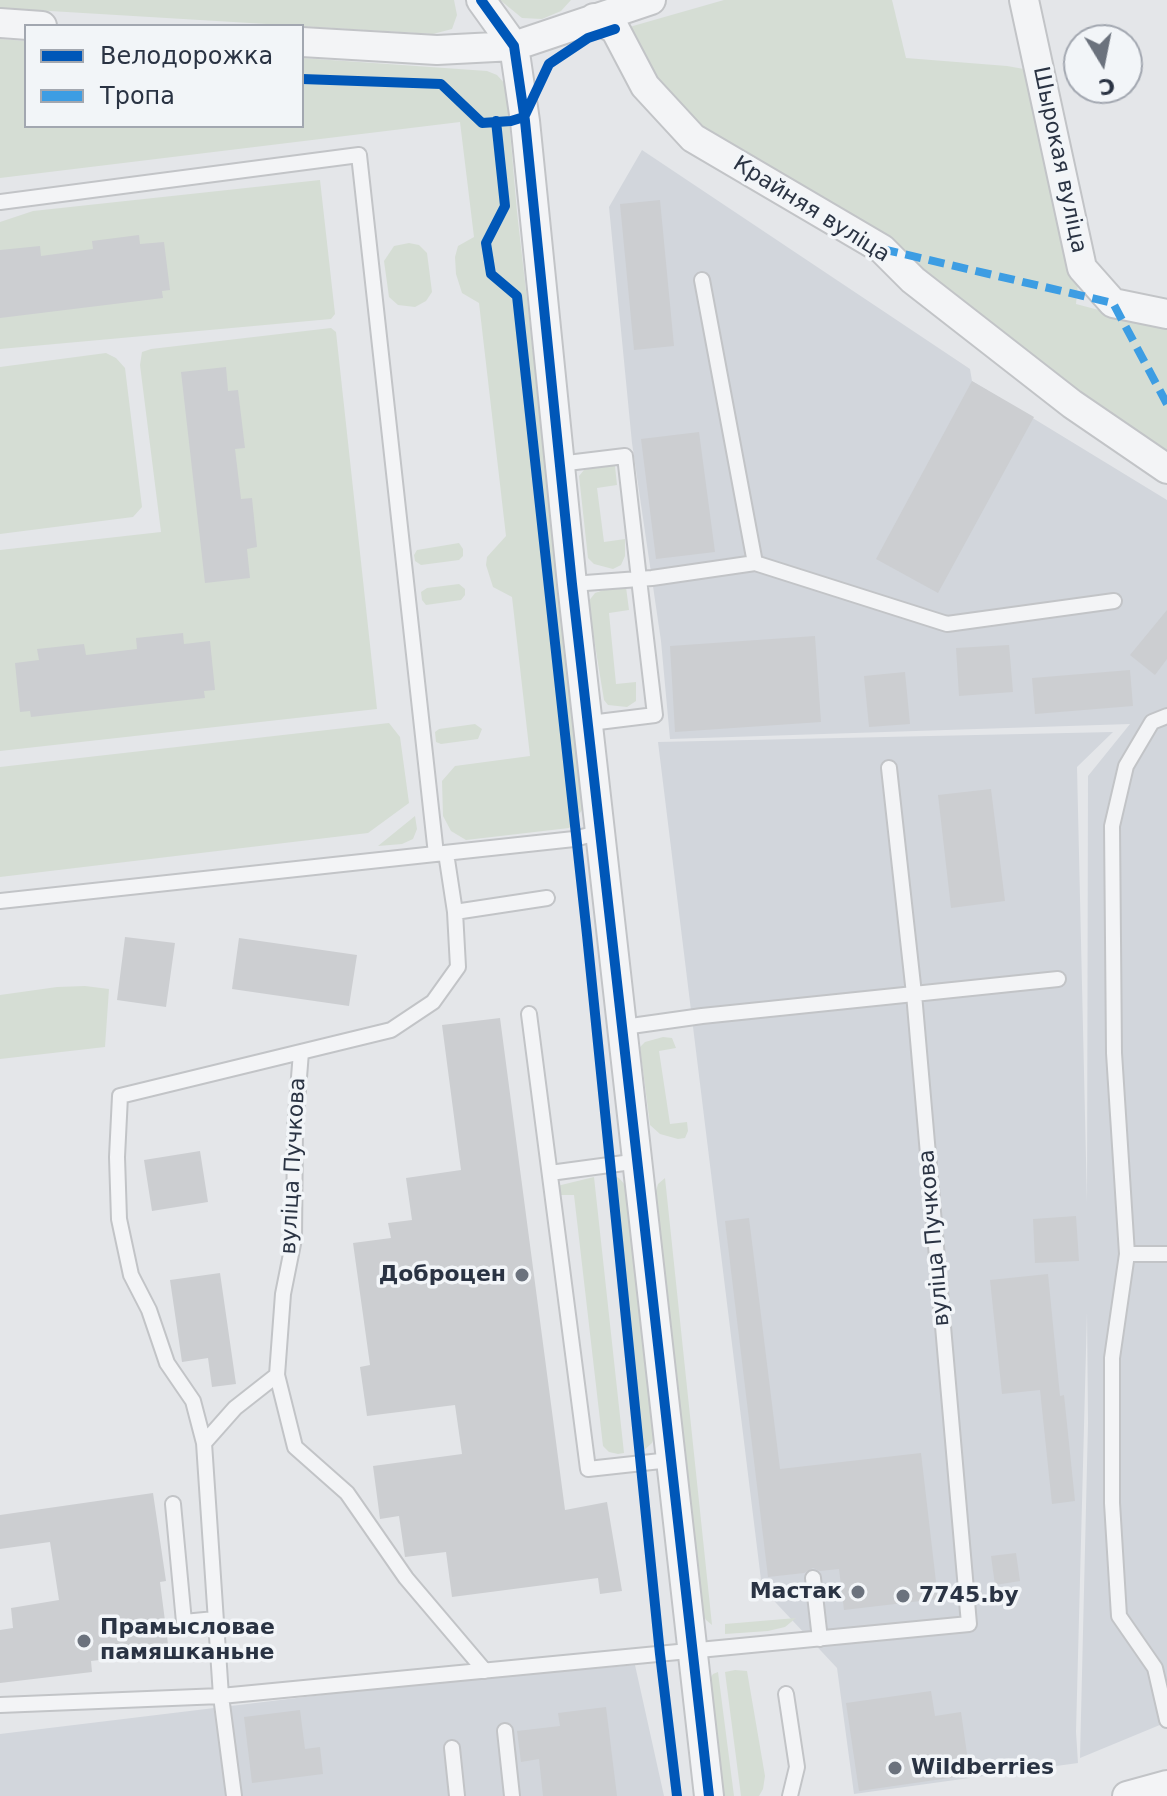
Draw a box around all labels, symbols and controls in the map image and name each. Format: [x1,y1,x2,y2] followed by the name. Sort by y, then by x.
[24,24,304,128] legend
[1063,24,1143,104] north arrow
[100,42,273,70] text: Велодорожка
[1026,64,1092,256] street label: Шырокая вуліца
[1097,72,1117,100] text: С
[100,82,175,110] text: Тропа
[728,151,894,269] street label: Крайняя вуліца
[276,1077,312,1255] street label: вуліца Пучкова
[914,1149,956,1327] street label: вуліца Пучкова
[379,1262,506,1288] place label: Доброцен
[513,1266,531,1284] marker: Доброцен
[750,1579,842,1605] place label: Мастак
[849,1583,867,1601] marker: Мастак
[919,1583,1019,1609] place label: 7745.by
[894,1587,912,1605] marker: 7745.by
[100,1615,275,1666] place label: Прамысловае памяшканьне
[75,1632,93,1650] marker: Прамысловае памяшканьне
[911,1755,1054,1781] place label: Wildberries
[886,1759,904,1777] marker: Wildberries

